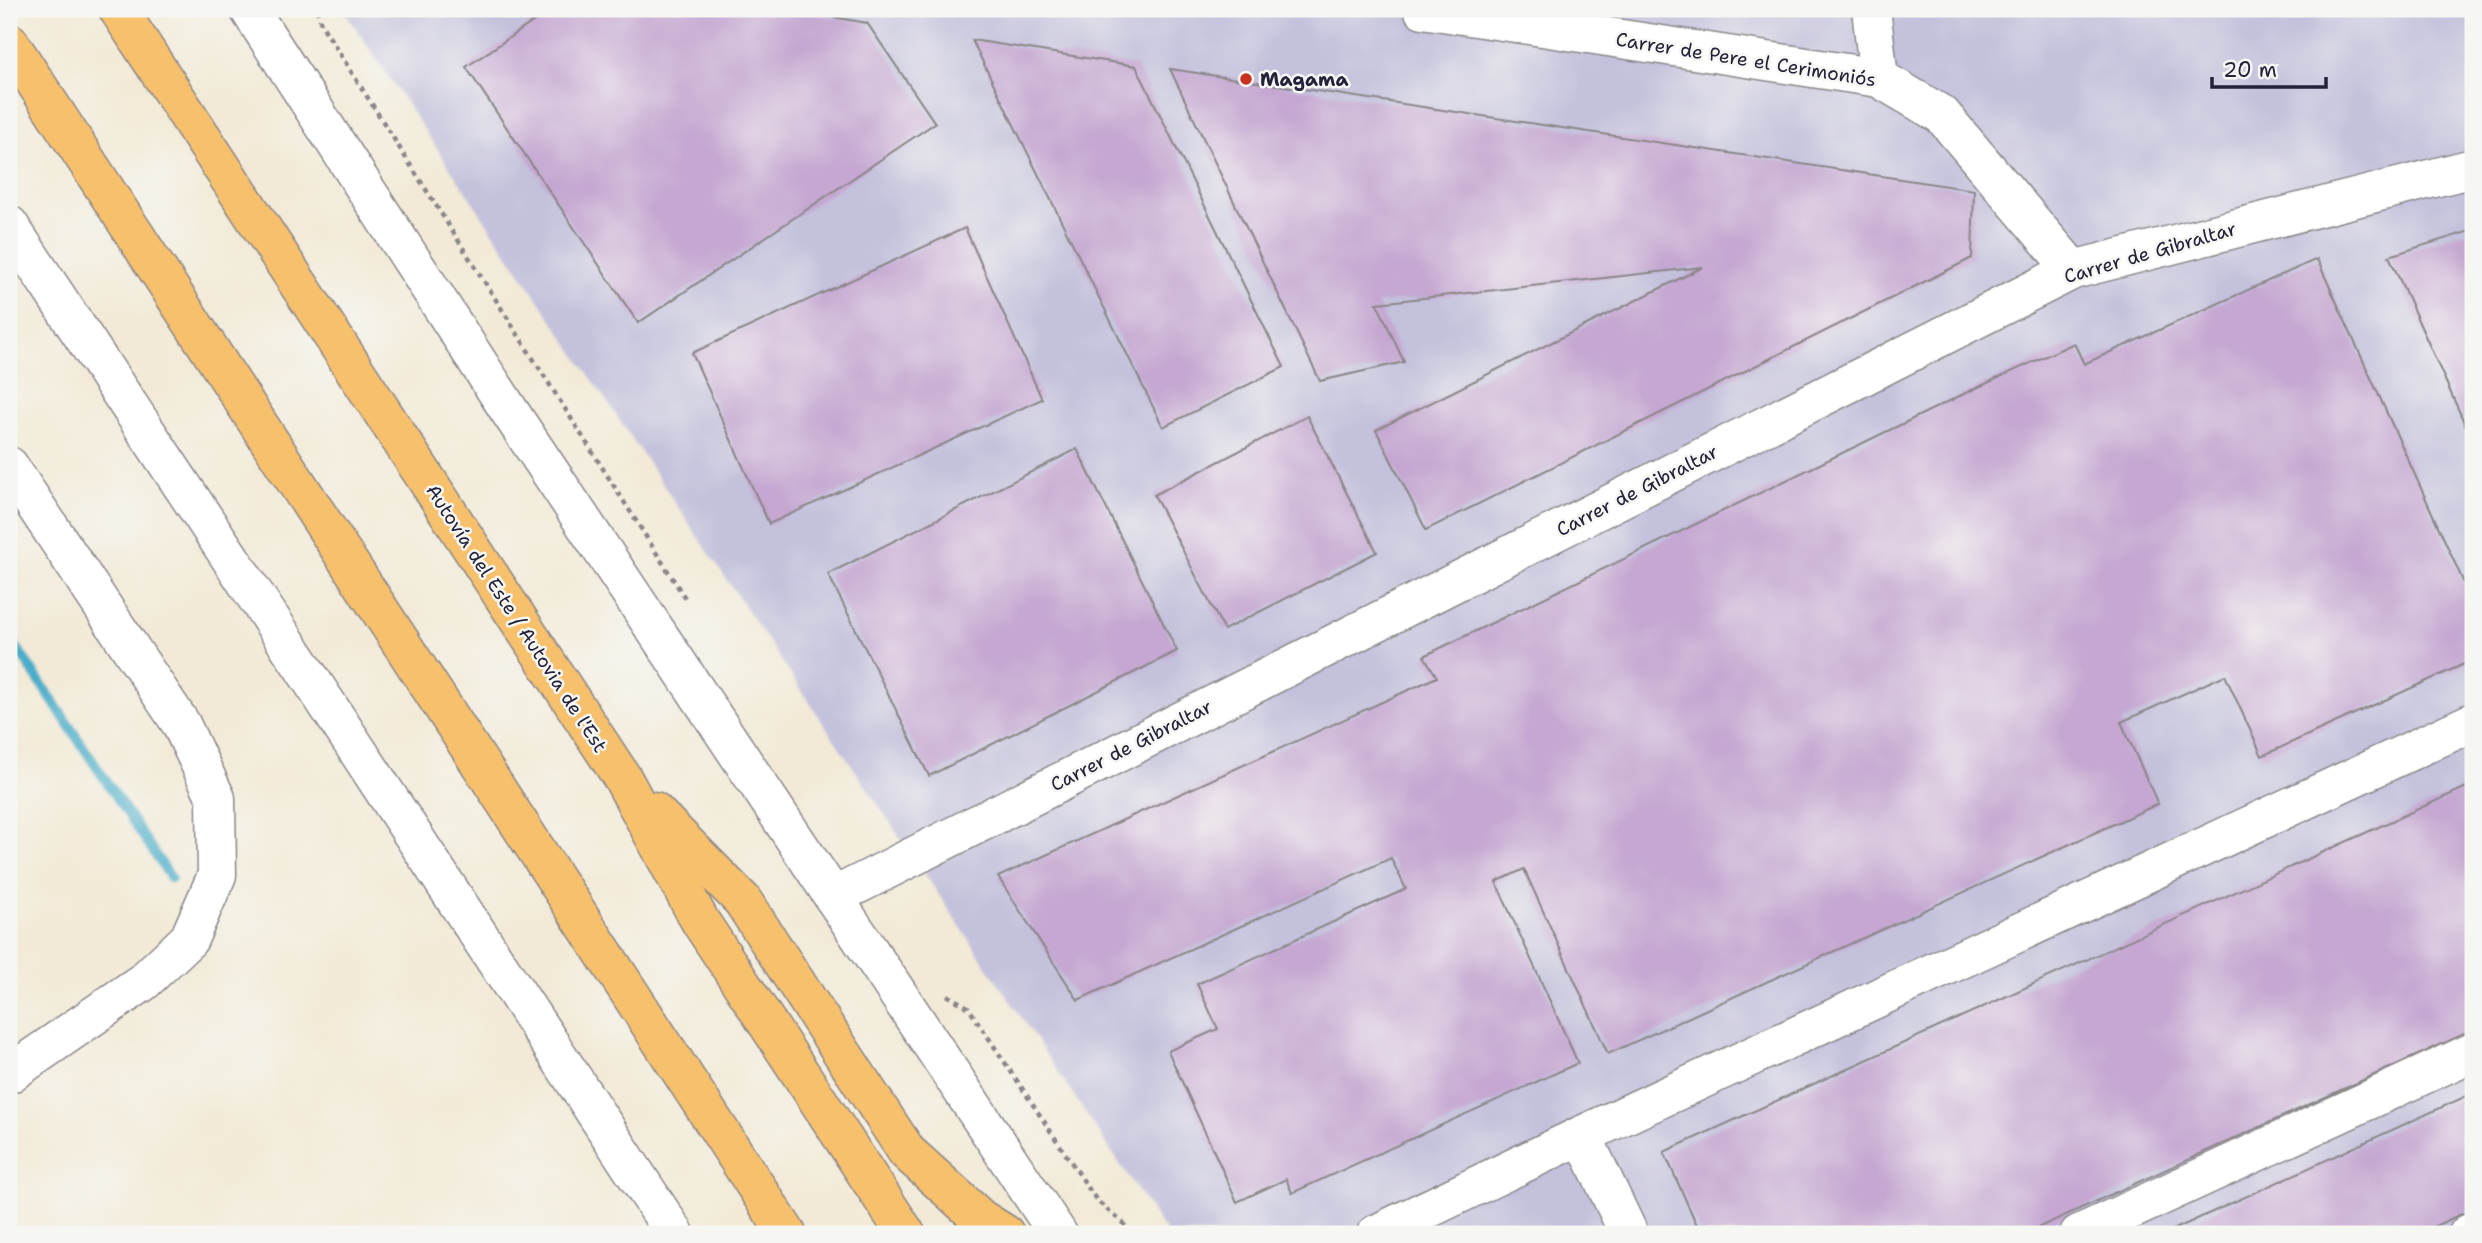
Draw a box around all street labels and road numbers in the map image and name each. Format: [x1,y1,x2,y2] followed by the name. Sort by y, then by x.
[1614,27,1878,92] street label: Carrer de Pere el Cerimoniós
[2061,216,2239,289] street label: Carrer de Gibraltar
[1552,439,1722,542] street label: Carrer de Gibraltar
[420,479,613,757] street label: Autovía del Este / Autovia de l'Est
[1046,694,1216,797] street label: Carrer de Gibraltar

